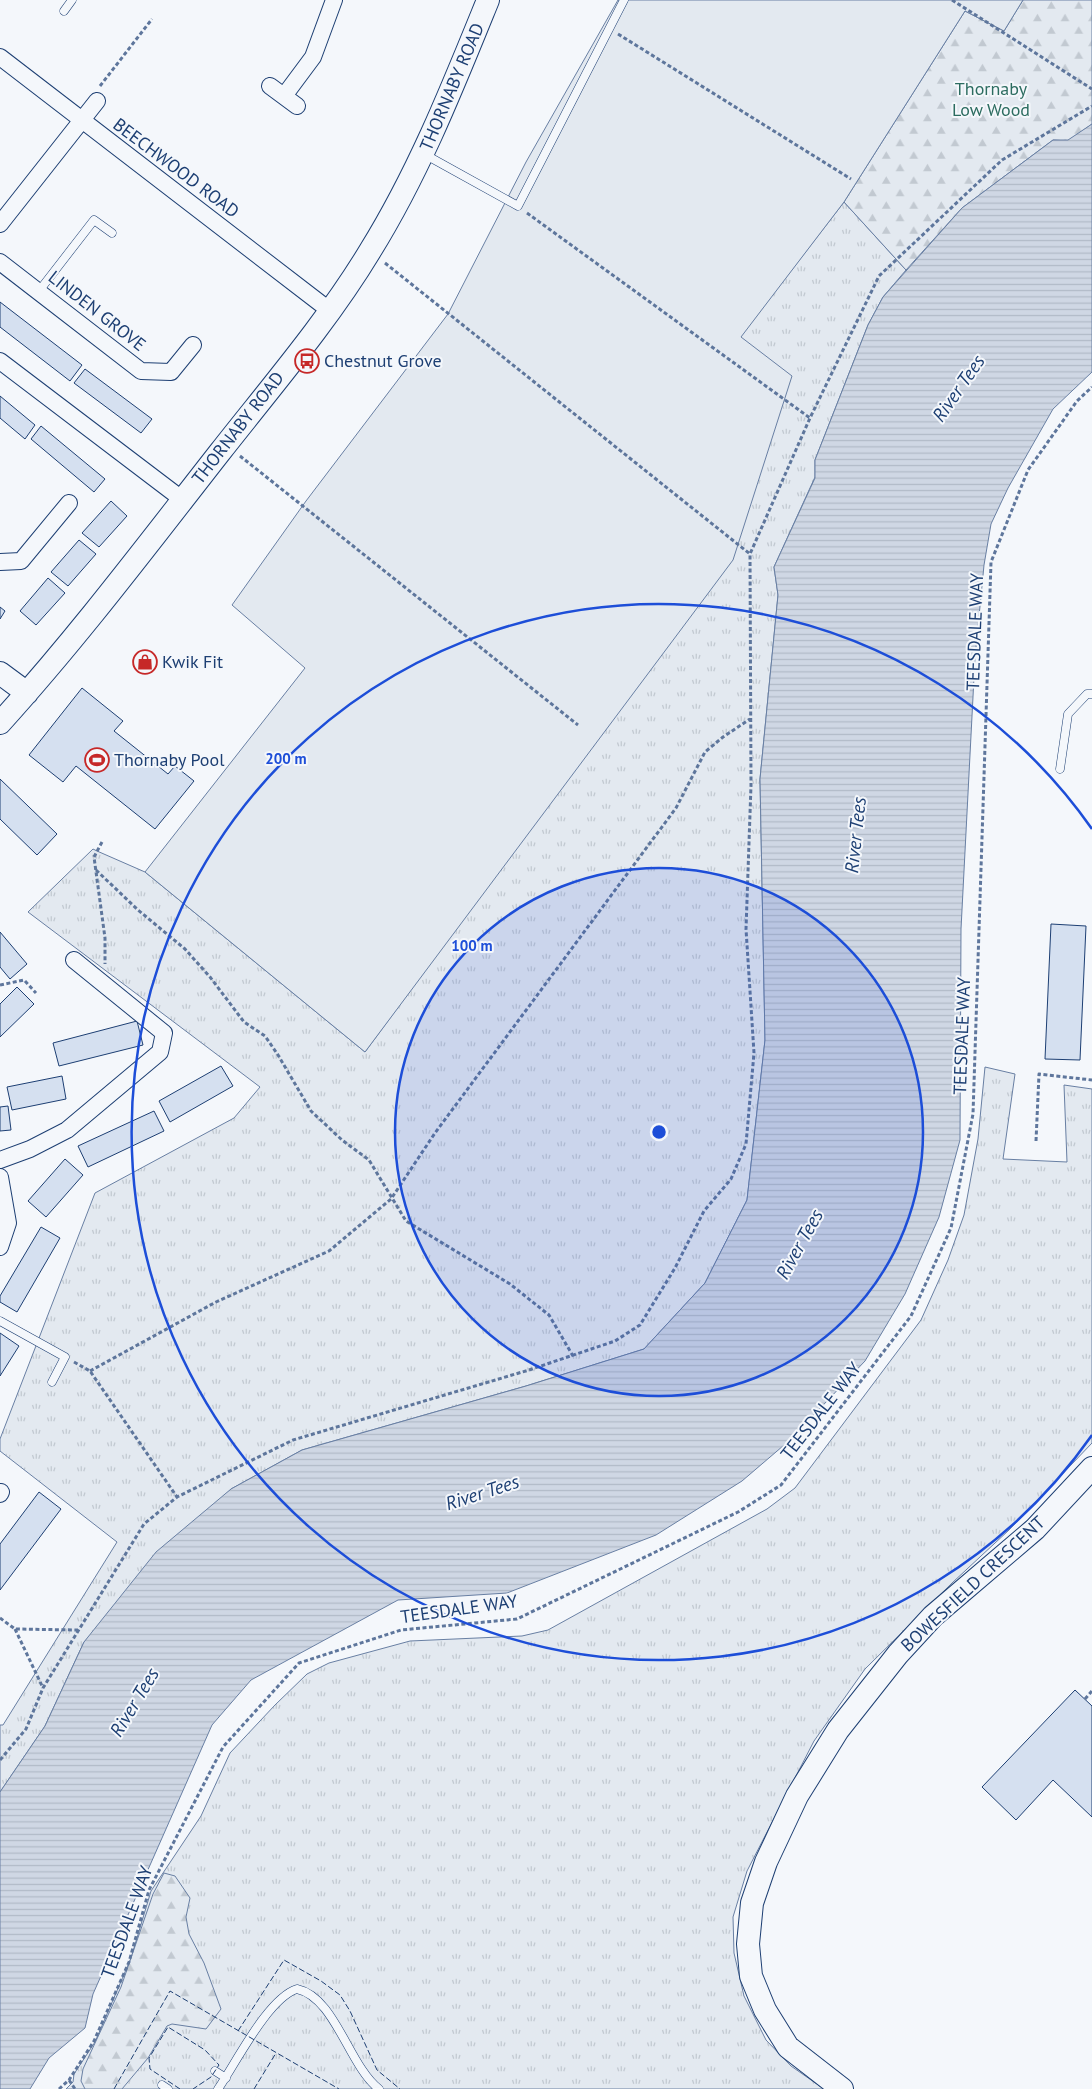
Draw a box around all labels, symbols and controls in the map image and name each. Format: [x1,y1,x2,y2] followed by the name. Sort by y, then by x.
[414,19,489,154] street label: THORNABY ROAD
[952,77,1030,121] park label: Thornaby Low Wood
[109,113,244,223] street label: BEECHWOOD ROAD
[44,265,151,356] street label: LINDEN GROVE
[294,348,320,374] bus stop icon: Chestnut Grove
[324,349,442,372] place label: Chestnut Grove
[926,350,990,426] water label: River Tees
[186,367,289,489] street label: THORNABY ROAD
[961,573,988,691] street label: TEESDALE WAY
[132,649,158,675] shop icon: Kwik Fit
[162,650,223,673] place label: Kwik Fit
[84,747,110,773] sports icon: Thornaby Pool
[114,748,225,771] place label: Thornaby Pool
[265,749,307,768] text: 200 m
[839,795,871,874] water label: River Tees
[451,936,493,955] text: 100 m
[948,977,975,1095] street label: TEESDALE WAY
[650,1123,668,1141] centre of rings
[770,1204,828,1283] water label: River Tees
[775,1357,866,1464] street label: TEESDALE WAY
[442,1469,522,1515] water label: River Tees
[896,1511,1050,1656] street label: BOWESFIELD CRESCENT
[399,1589,519,1628] street label: TEESDALE WAY
[104,1663,164,1741] water label: River Tees
[96,1863,157,1981] street label: TEESDALE WAY

